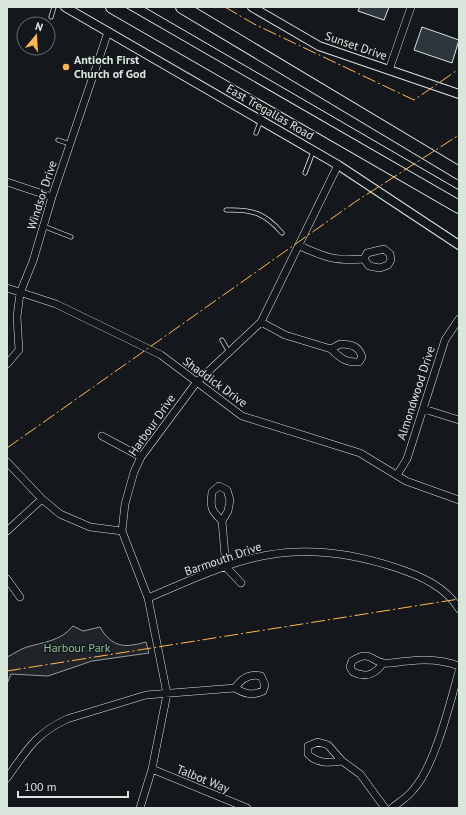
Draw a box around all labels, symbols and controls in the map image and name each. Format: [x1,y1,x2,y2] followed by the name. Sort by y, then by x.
[16,16,56,56] north arrow
[33,19,45,34] text: N
[323,28,389,63] street label: Sunset Drive
[74,52,146,81] place label: Antioch First Church of God
[61,62,71,72] marker: Antioch First Church of God
[224,80,317,143] street label: East Tregallas Road
[23,158,60,231] street label: Windsor Drive
[393,344,438,442] street label: Almondwood Drive
[180,353,250,410] street label: Shaddick Drive
[125,391,178,458] street label: Harbour Drive
[182,538,263,579] street label: Barmouth Drive
[44,640,111,655] park label: Harbour Park
[175,761,232,796] street label: Talbot Way
[18,773,128,799] scale bar
[24,779,57,794] text: 100 m

